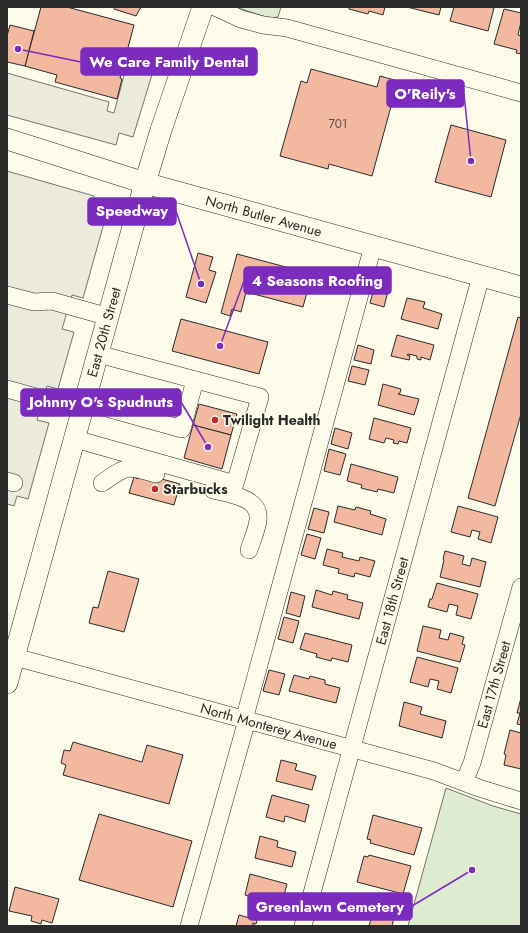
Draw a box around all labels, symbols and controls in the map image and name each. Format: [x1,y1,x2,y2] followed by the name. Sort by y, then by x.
[81,48,257,75] callout: We Care Family Dental
[89,51,249,73] text: We Care Family Dental
[387,80,464,107] callout: O'Reily's
[394,83,456,105] text: O'Reily's
[329,115,347,133] house number: 701
[203,190,324,241] street label: North Butler Avenue
[88,198,176,225] callout: Speedway
[96,200,168,222] text: Speedway
[244,267,391,294] callout: 4 Seasons Roofing
[251,270,383,292] text: 4 Seasons Roofing
[82,284,126,379] street label: East 20th Street
[21,389,181,416] callout: Johnny O's Spudnuts
[26,391,173,413] text: Johnny O's Spudnuts
[223,410,321,430] place label: Twilight Health
[210,415,220,425] marker: Twilight Health
[163,479,228,499] place label: Starbucks
[150,484,160,494] marker: Starbucks
[370,554,414,647] street label: East 18th Street
[472,638,516,731] street label: East 17th Street
[198,698,339,754] street label: North Monterey Avenue
[248,893,412,920] callout: Greenlawn Cemetery
[256,896,404,918] text: Greenlawn Cemetery

